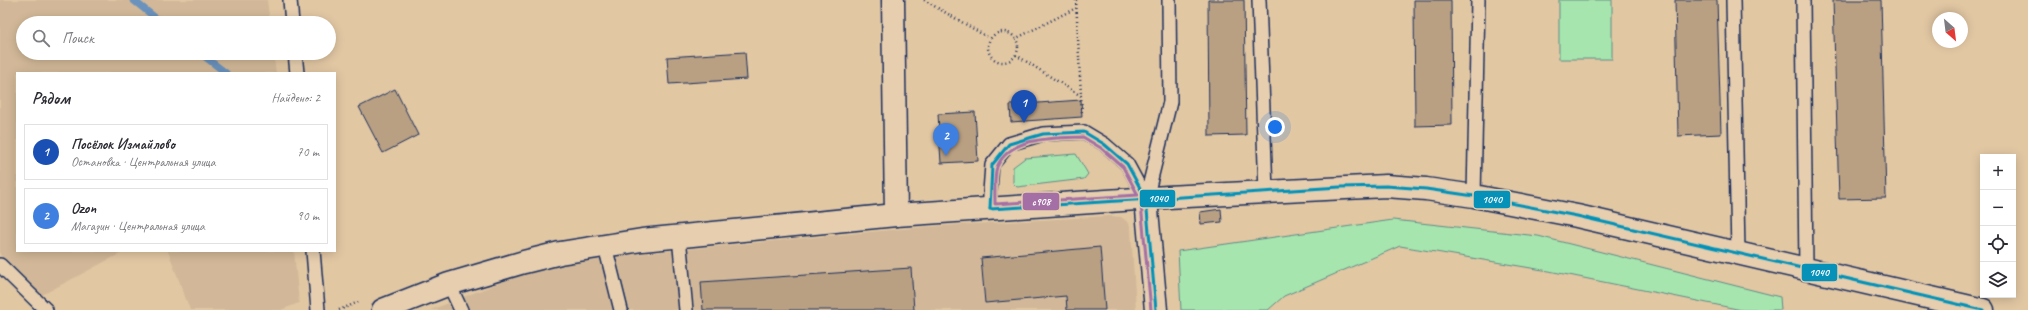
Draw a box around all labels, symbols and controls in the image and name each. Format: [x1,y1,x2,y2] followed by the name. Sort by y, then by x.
[1932,12,1968,48] north arrow
[16,16,336,60] search box
[30,27,52,49] icon: search
[62,29,94,48] text: Поиск
[32,88,70,109] text: Рядом
[272,90,320,106] text: Найдено: 2
[1011,90,1037,123] pin: 1
[1265,117,1285,137] your location
[933,123,959,156] pin: 2
[71,135,175,154] text: Посёлок Измайлово
[43,144,49,160] text: 1
[297,144,319,160] text: 70 m
[71,154,215,170] text: Остановка · Центральная улица
[1980,154,2016,298] map controls
[1980,154,2016,190] button: +
[1139,189,1176,208] line badge: 1040
[1473,190,1511,209] line badge: 1040
[1980,190,2016,226] button: −
[1148,191,1169,205] text: 1040
[1022,192,1060,211] line badge: с908
[1482,192,1503,206] text: 1040
[1032,194,1052,208] text: с908
[71,199,96,218] text: Ozon
[43,208,49,224] text: 2
[297,208,319,224] text: 90 m
[71,218,205,234] text: Магазин · Центральная улица
[1980,226,2016,262] button: locate
[1980,262,2016,298] button: layers
[1801,263,1838,282] line badge: 1040
[1809,265,1830,279] text: 1040

